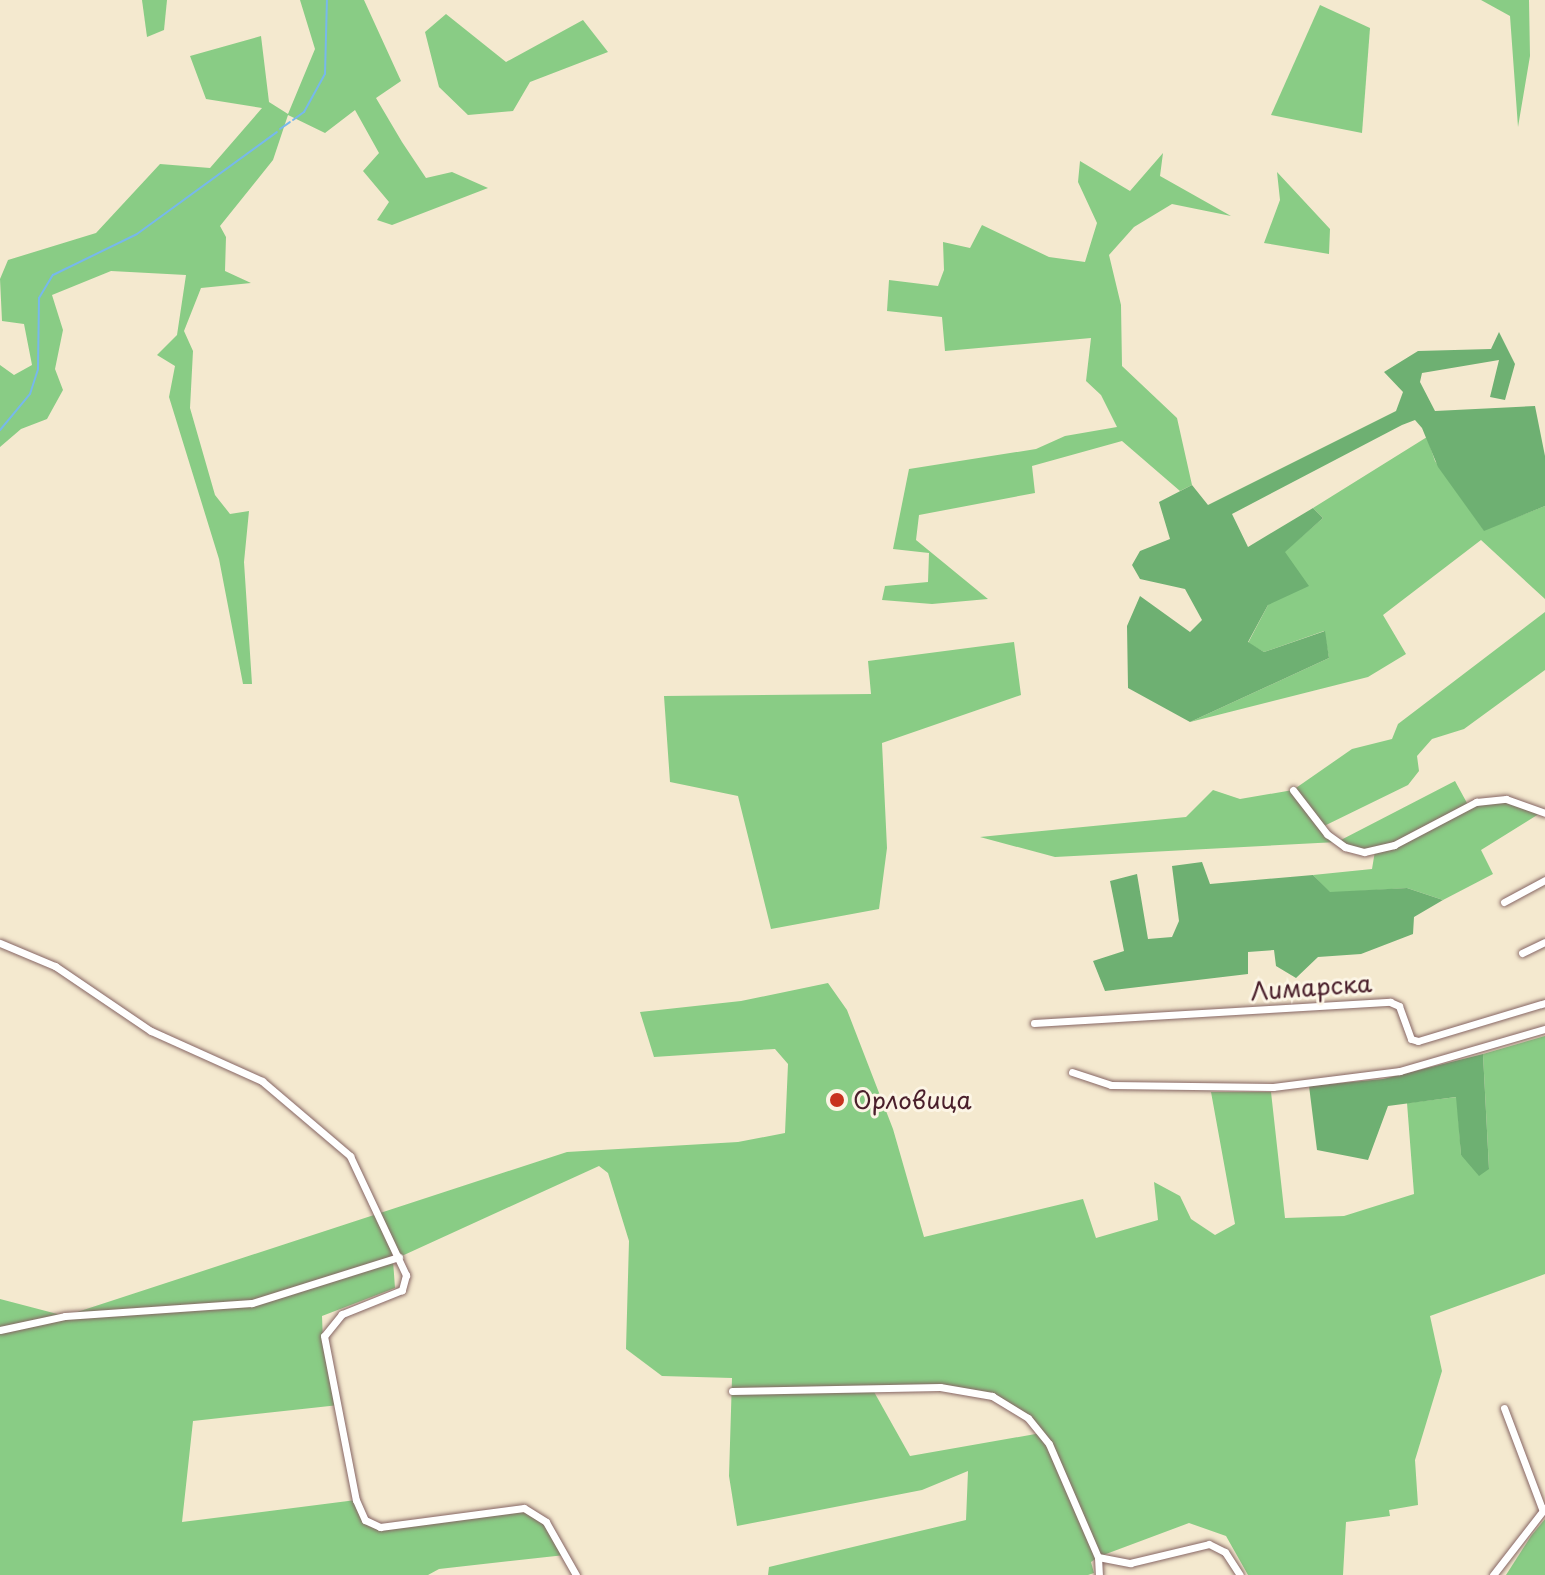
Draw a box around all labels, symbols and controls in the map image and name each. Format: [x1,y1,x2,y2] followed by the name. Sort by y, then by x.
[1249,968,1373,1006] street label: Лимарска
[853,1086,972,1114] place label: Орловица
[828,1091,846,1109] marker: Орловица

